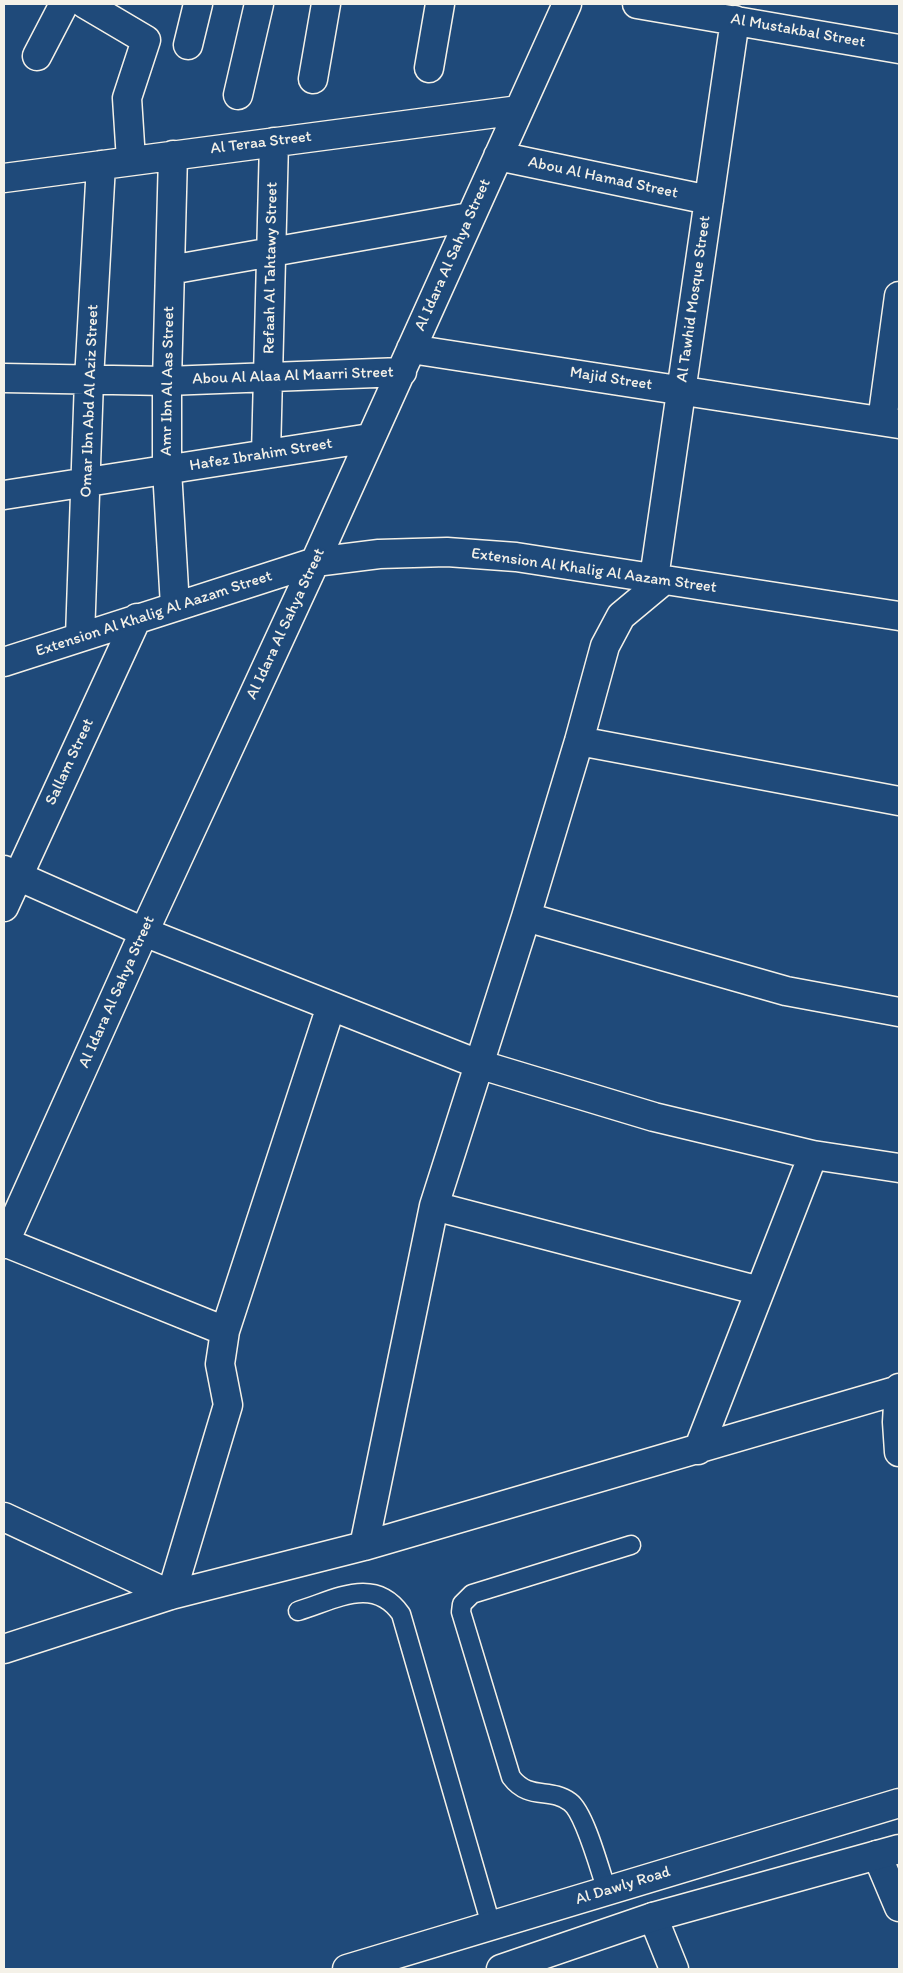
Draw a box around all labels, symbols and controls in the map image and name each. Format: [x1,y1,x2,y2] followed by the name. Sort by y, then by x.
[729,10,867,52] street label: Al Mustakbal Street
[209,127,313,159] street label: Al Teraa Street
[526,153,680,203] street label: Abou Al Hamad Street
[411,176,495,334] street label: Al Idara Al Sahya Street
[260,182,282,354] street label: Refaah Al Tahtawy Street
[673,214,715,384] street label: Al Tawhid Mosque Street
[77,304,103,498] street label: Omar Ibn Abd Al Aziz Street
[157,306,179,456] street label: Amr Ibn Al Aas Street
[192,363,394,389] street label: Abou Al Alaa Al Maarri Street
[568,363,654,395] street label: Majid Street
[188,434,334,476] street label: Hafez Ibrahim Street
[470,544,718,598] street label: Extension Al Khalig Al Aazam Street
[243,545,329,703] street label: Al Idara Al Sahya Street
[33,567,275,661] street label: Extension Al Khalig Al Aazam Street
[42,716,98,808] street label: Sallam Street
[75,913,159,1071] street label: Al Idara Al Sahya Street
[573,1862,673,1910] street label: Al Dawly Road

